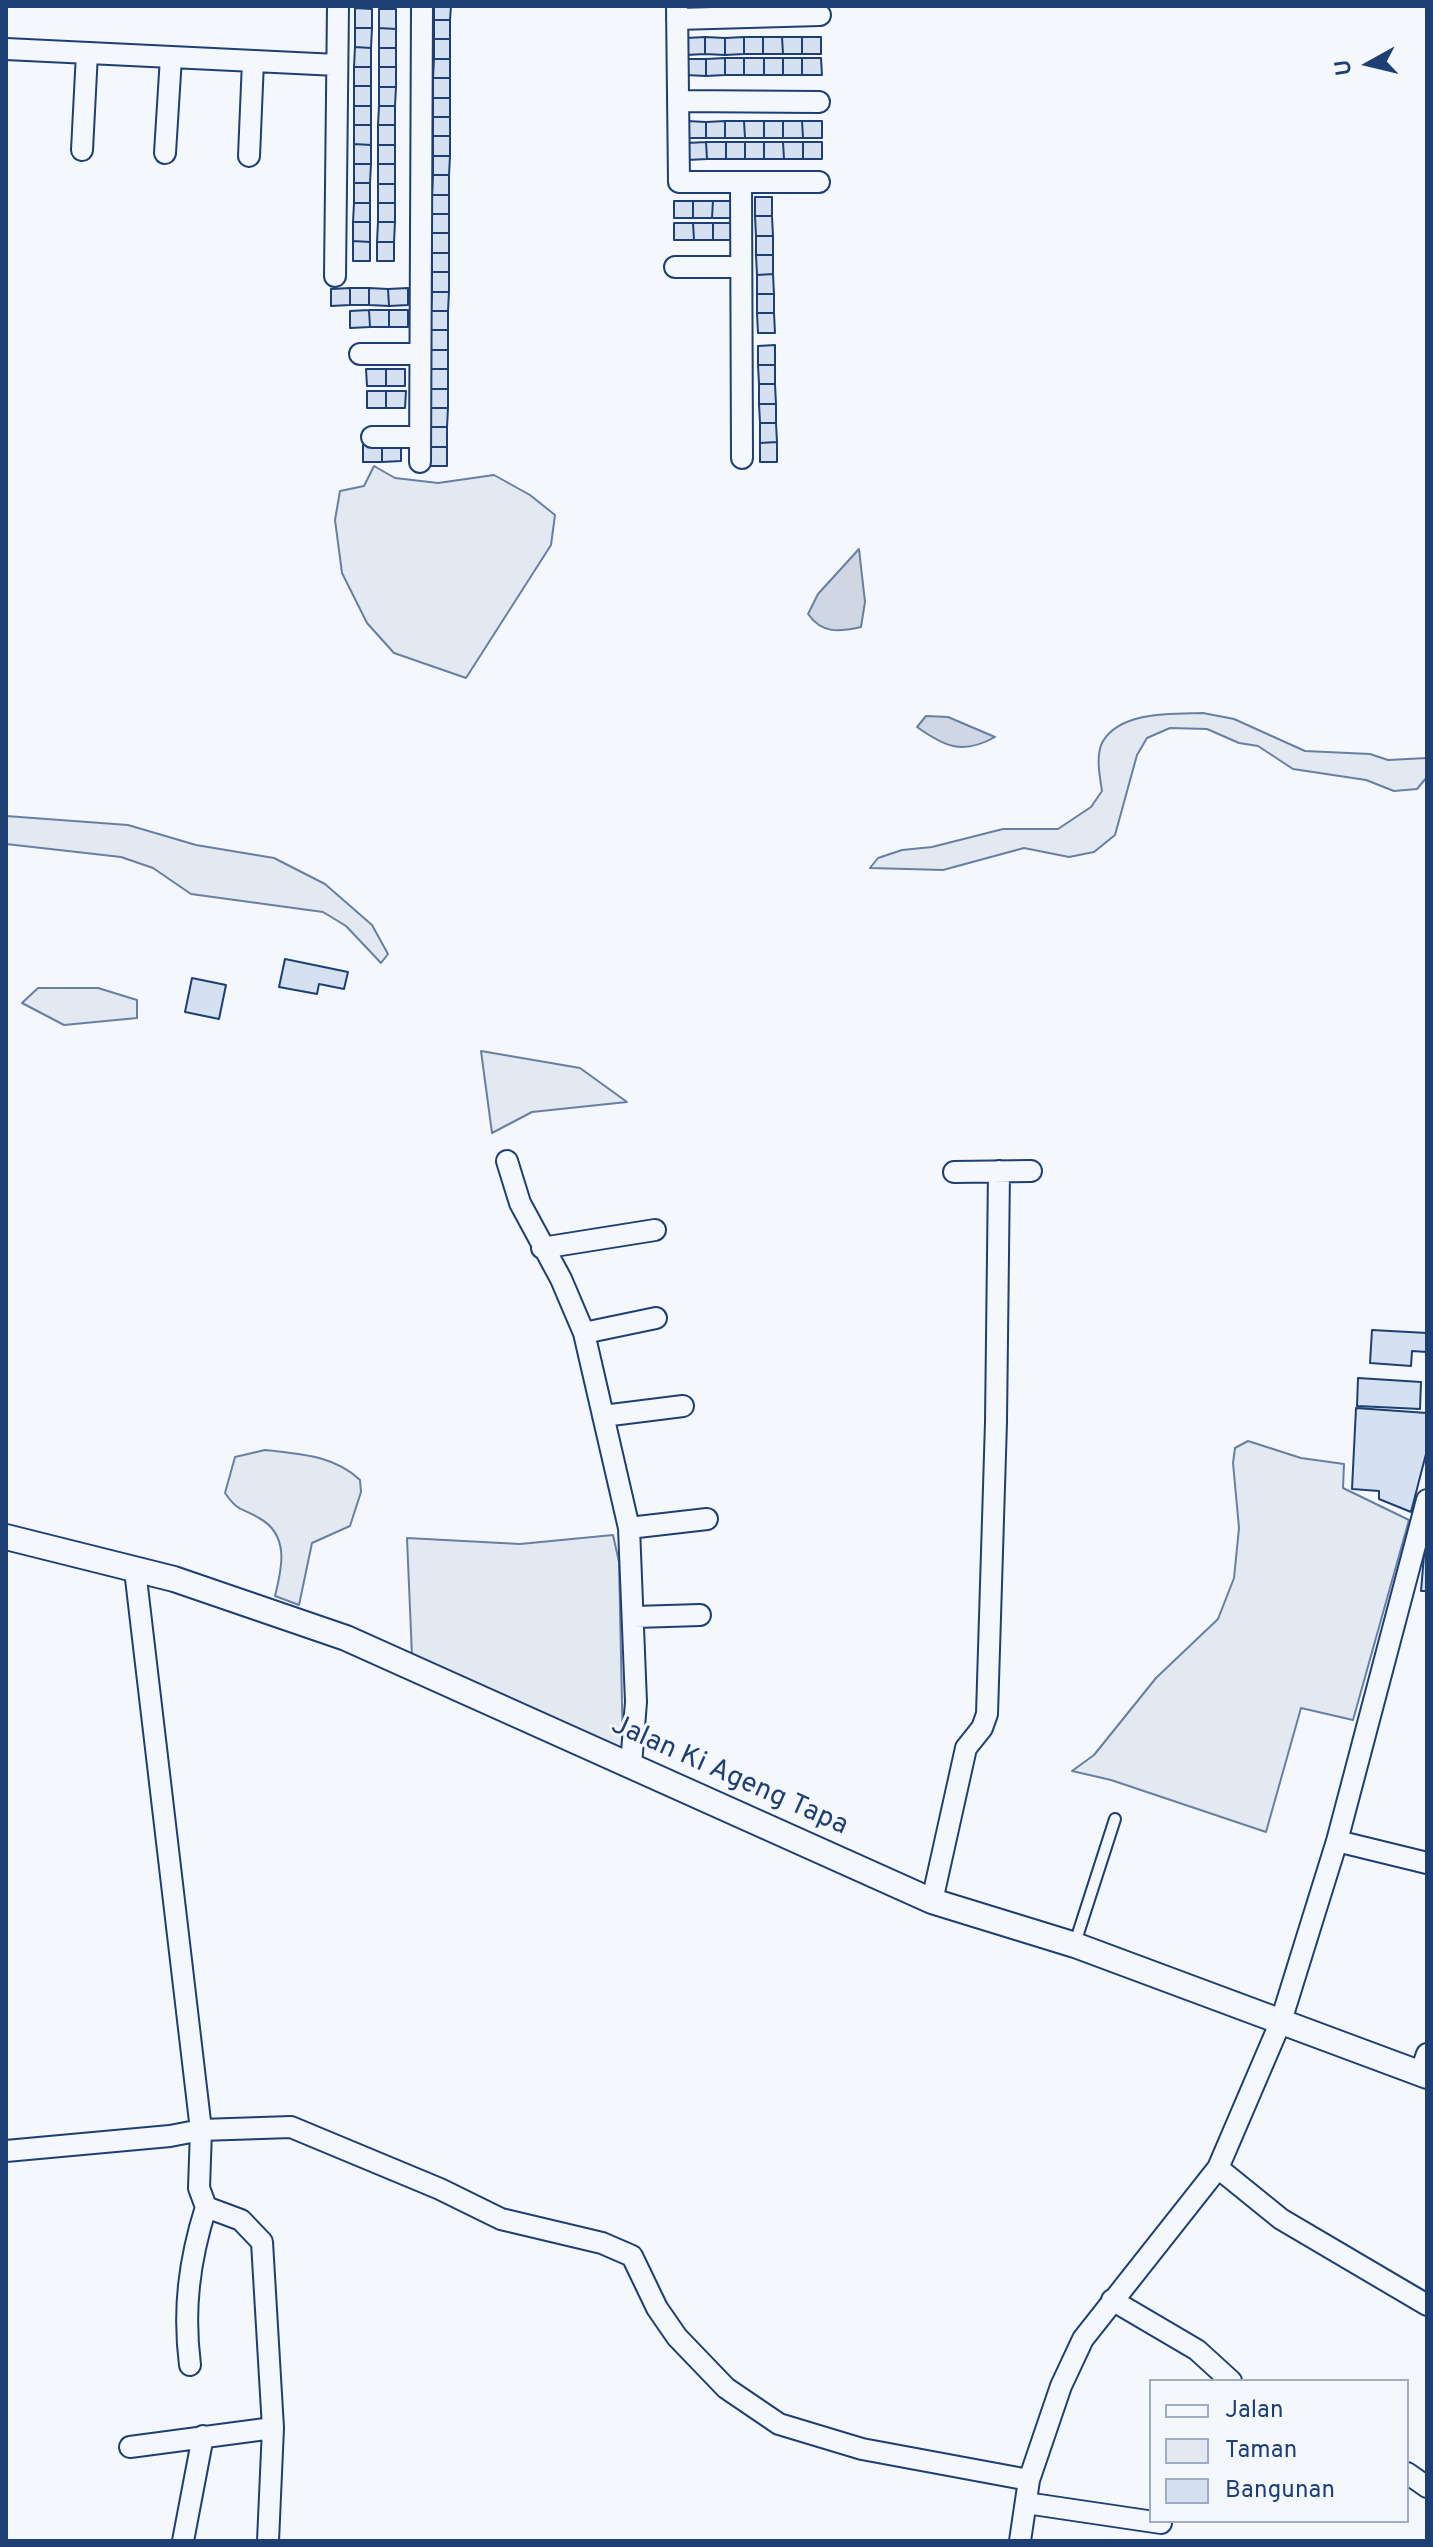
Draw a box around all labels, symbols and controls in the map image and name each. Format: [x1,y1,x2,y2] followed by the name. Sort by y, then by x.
[1329,24,1409,104] north arrow
[1330,58,1359,77] text: U
[605,1710,853,1844] street label: Jalan Ki Ageng Tapa
[1149,2379,1409,2523] legend
[1225,2396,1283,2426] text: Jalan
[1225,2436,1297,2466] text: Taman
[1225,2476,1335,2506] text: Bangunan

